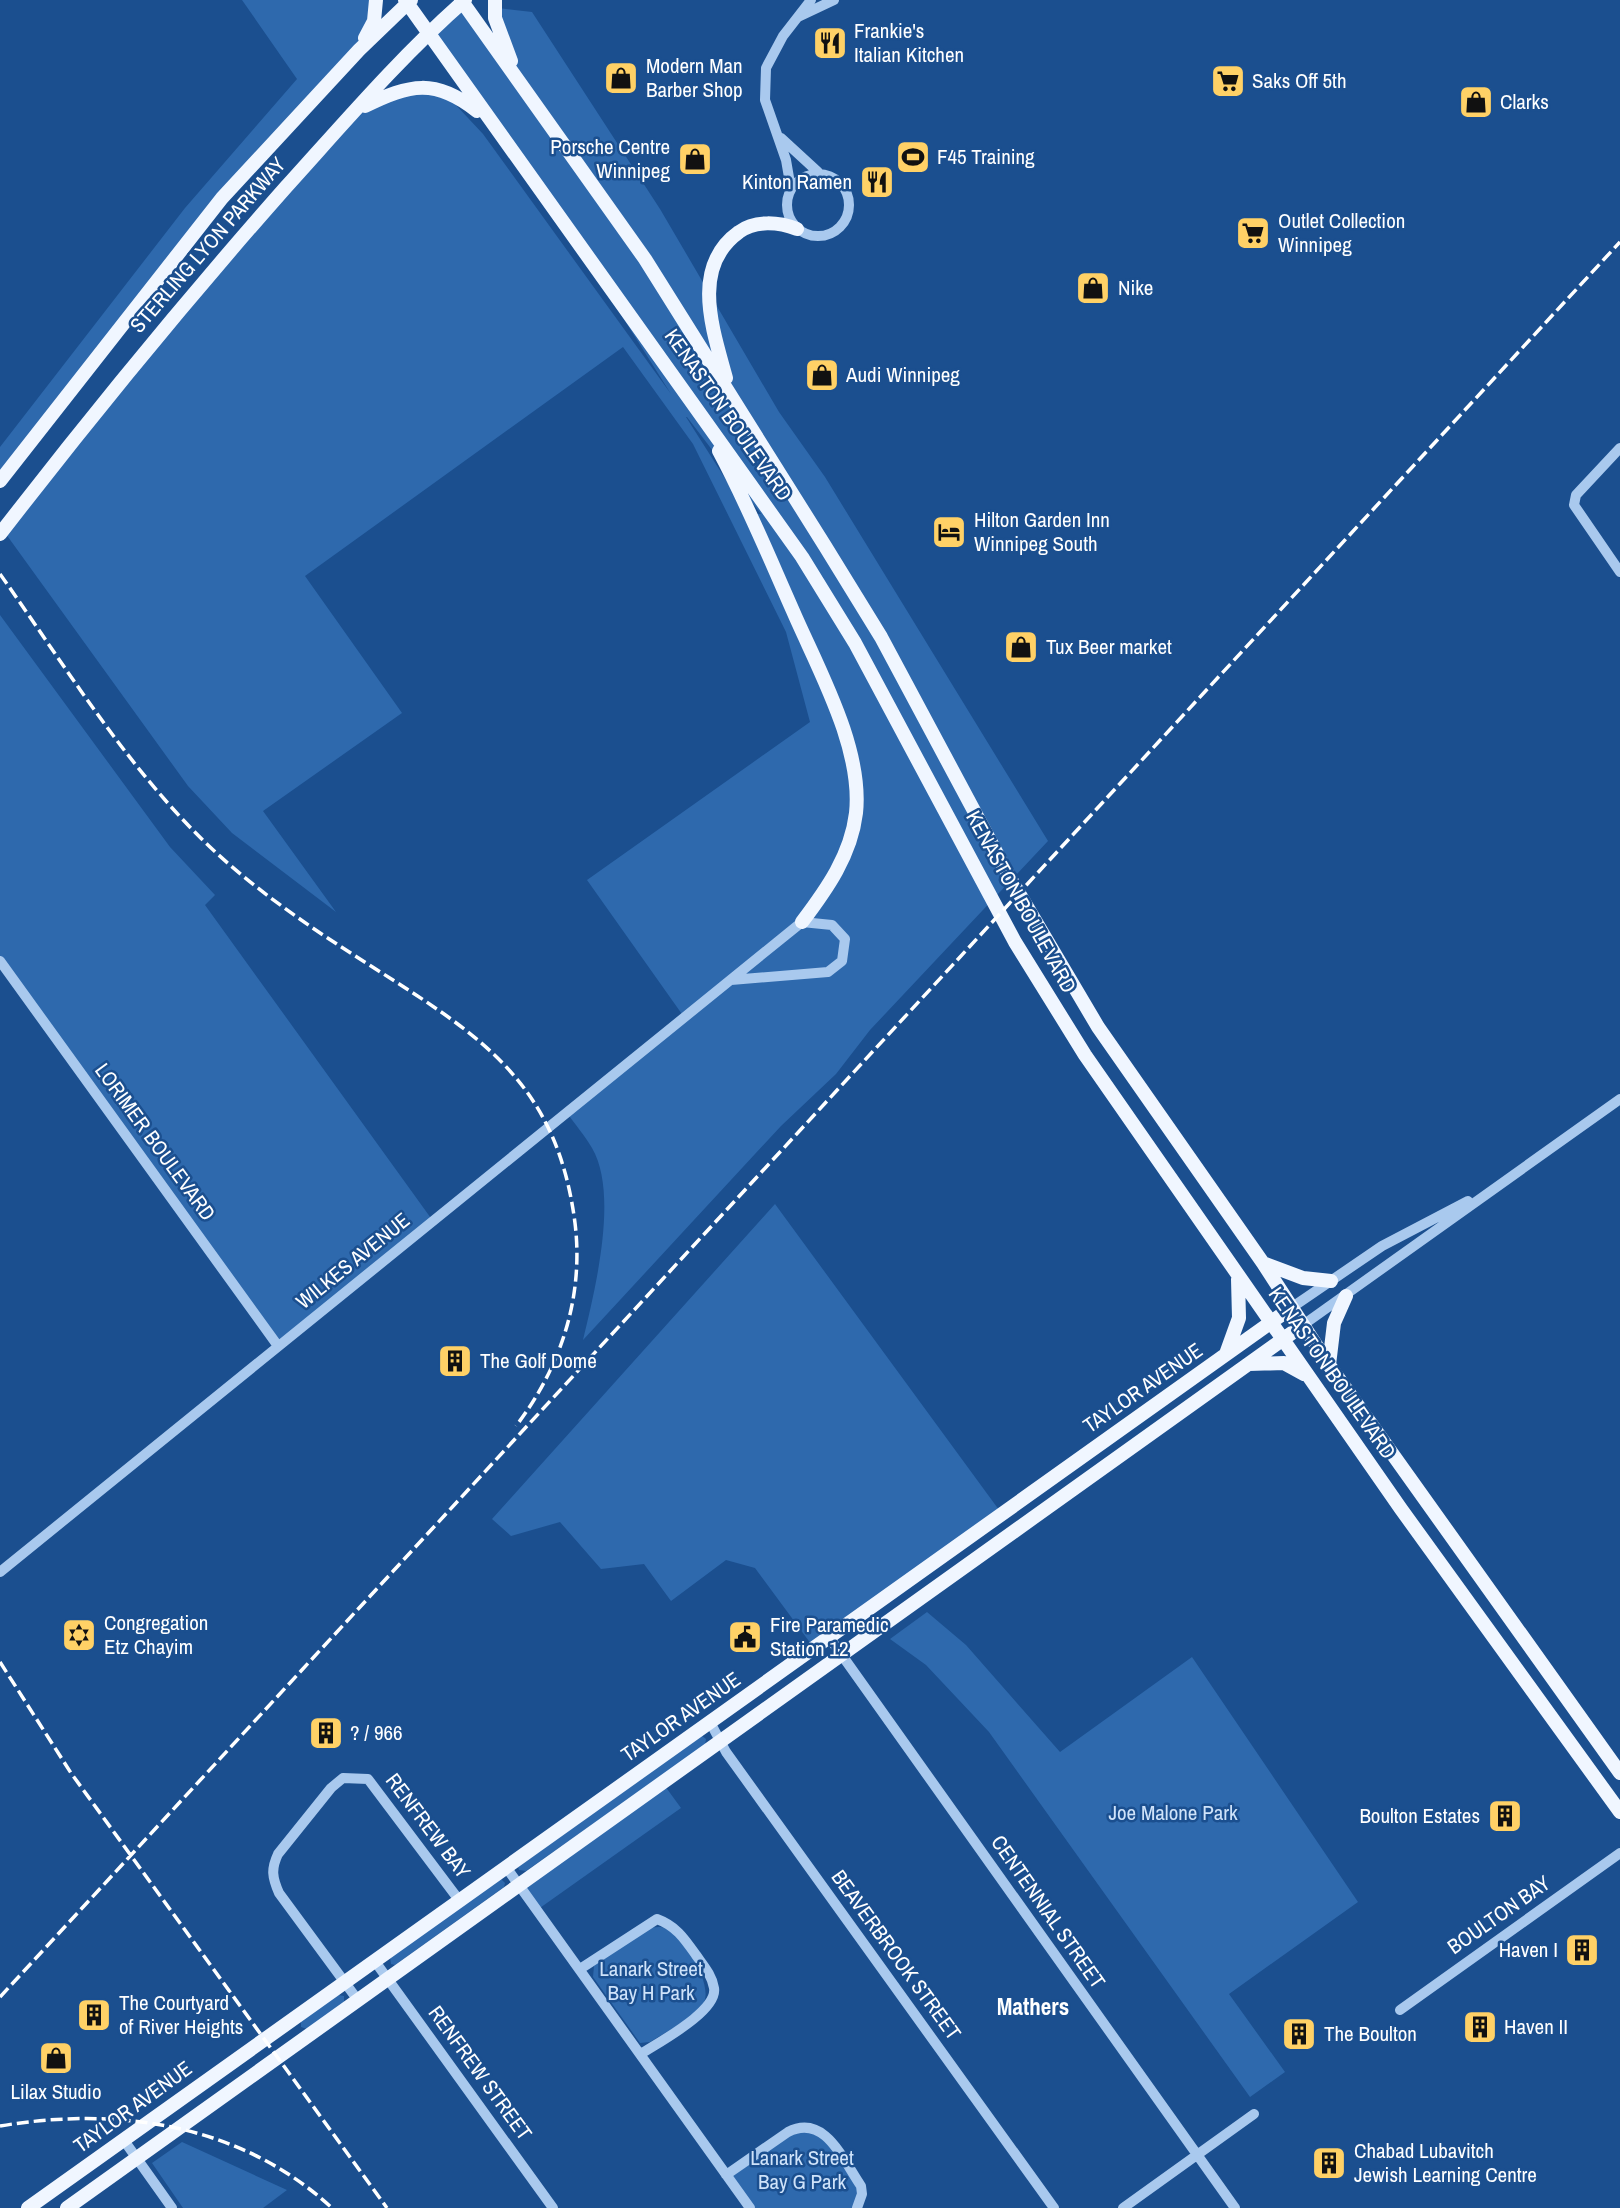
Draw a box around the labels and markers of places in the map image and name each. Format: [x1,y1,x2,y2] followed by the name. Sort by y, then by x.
[854,16,964,69] place label: Frankie's Italian Kitchen
[811,24,849,62] restaurant icon: Frankie's Italian Kitchen
[646,51,743,104] place label: Modern Man Barber Shop
[602,59,640,97] shop icon: Modern Man Barber Shop
[1209,62,1247,100] supermarket icon: Saks Off 5th
[1252,66,1346,95] place label: Saks Off 5th
[1457,83,1495,121] shop icon: Clarks
[1500,87,1549,116] place label: Clarks
[550,132,670,185] place label: Porsche Centre Winnipeg
[894,138,932,176] sports icon: F45 Training
[676,140,714,178] shop icon: Porsche Centre Winnipeg
[937,142,1035,171] place label: F45 Training
[858,163,896,201] restaurant icon: Kinton Ramen
[742,167,852,196] place label: Kinton Ramen
[1278,206,1405,259] place label: Outlet Collection Winnipeg
[1234,214,1272,252] supermarket icon: Outlet Collection Winnipeg
[1074,269,1112,307] shop icon: Nike
[1118,273,1153,302] place label: Nike
[803,356,841,394] shop icon: Audi Winnipeg
[845,360,960,389] place label: Audi Winnipeg
[974,505,1110,558] place label: Hilton Garden Inn Winnipeg South
[930,513,968,551] hotel icon: Hilton Garden Inn Winnipeg South
[1002,628,1040,666] shop icon: Tux Beer market
[1046,632,1172,661] place label: Tux Beer market
[436,1342,474,1380] building icon: The Golf Dome
[480,1346,597,1375] place label: The Golf Dome
[104,1608,208,1661] place label: Congregation Etz Chayim
[770,1610,889,1663] place label: Fire Paramedic Station 12
[60,1616,98,1654] synagogue icon: Congregation Etz Chayim
[726,1618,764,1656] public building icon: Fire Paramedic Station 12
[307,1714,345,1752] building icon: ? / 966
[350,1718,403,1747] place label: ? / 966
[1486,1797,1524,1835] building icon: Boulton Estates
[1359,1801,1480,1830] place label: Boulton Estates
[1563,1931,1601,1969] building icon: Haven I
[1499,1935,1558,1964] place label: Haven I
[119,1988,243,2041] place label: The Courtyard of River Heights
[75,1996,113,2034] building icon: The Courtyard of River Heights
[1461,2008,1499,2046] building icon: Haven II
[1504,2012,1568,2041] place label: Haven II
[1280,2015,1318,2053] building icon: The Boulton
[1324,2019,1417,2048] place label: The Boulton
[37,2039,75,2077] shop icon: Lilax Studio
[11,2077,101,2106] place label: Lilax Studio
[1354,2136,1537,2189] place label: Chabad Lubavitch Jewish Learning Centre
[1310,2144,1348,2182] building icon: Chabad Lubavitch Jewish Learning Centre

